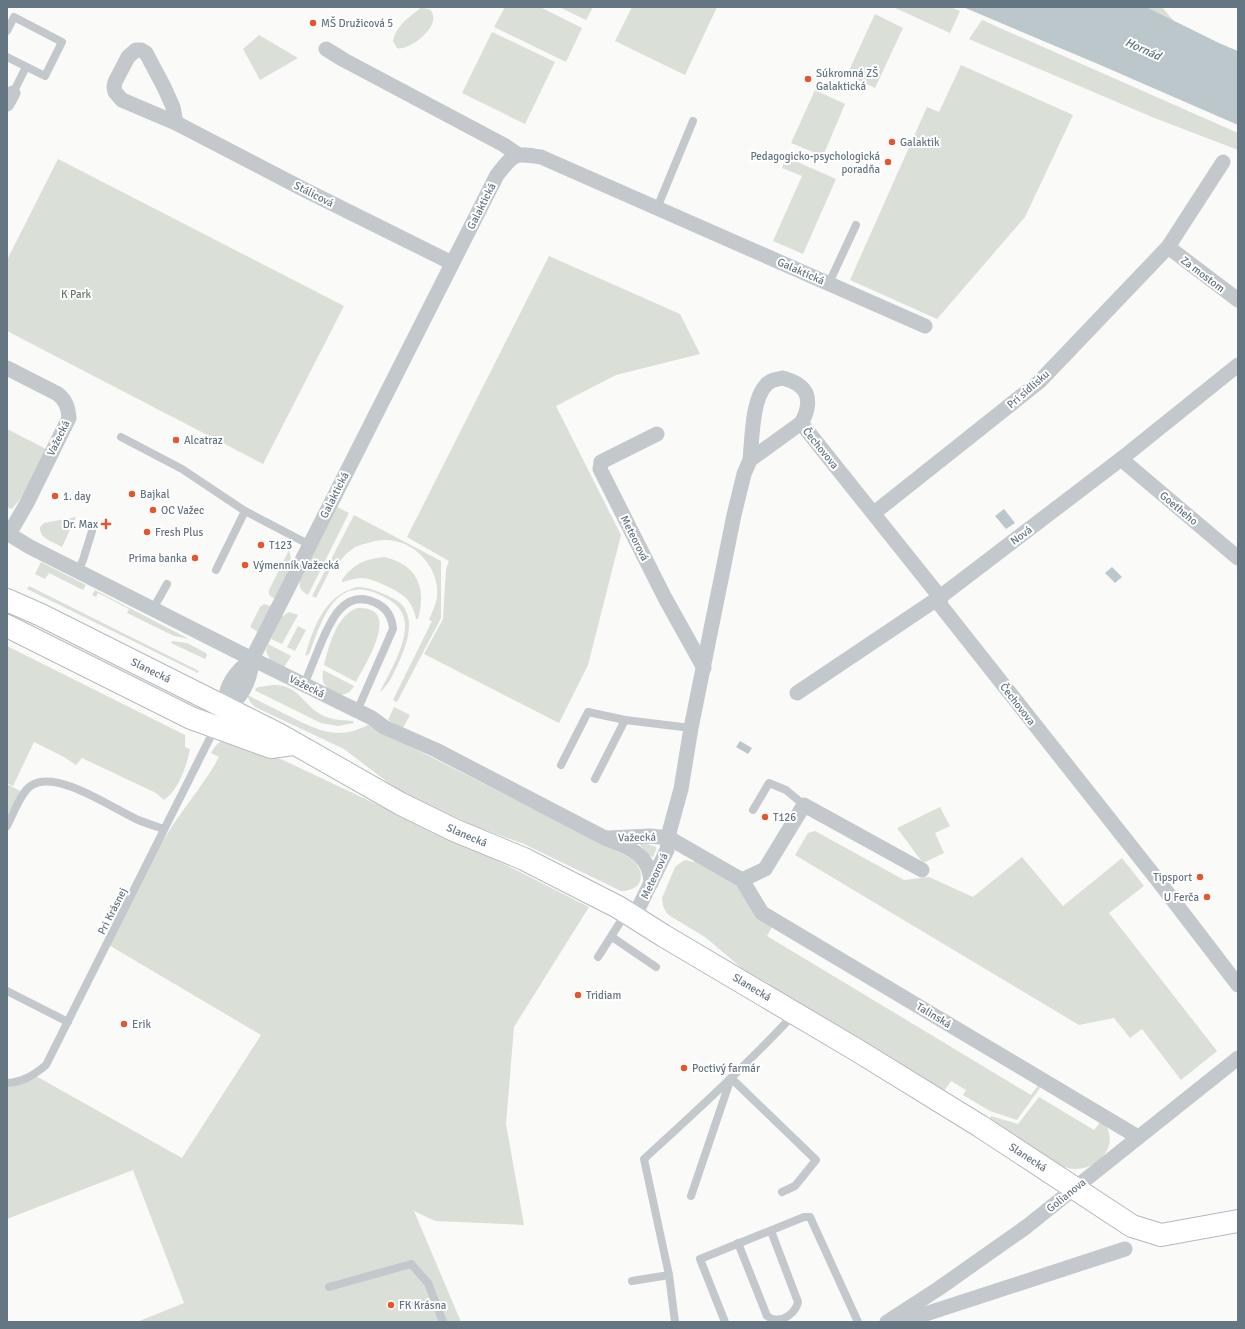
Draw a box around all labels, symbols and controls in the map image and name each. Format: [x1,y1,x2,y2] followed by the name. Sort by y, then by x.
[321,16,393,30] place label: MŠ Družicová 5
[308,18,318,28] marker: MŠ Družicová 5
[1123,35,1165,65] water label: Hornád
[816,66,878,93] place label: Súkromná ZŠ Galaktická
[803,74,813,84] marker: Súkromná ZŠ Galaktická
[900,136,940,149] place label: Galaktik
[887,137,897,147] marker: Galaktik
[750,150,880,176] place label: Pedagogicko-psychologická poradňa
[883,157,893,167] marker: Pedagogicko-psychologická poradňa
[292,179,336,210] street label: Stálicová
[464,181,499,232] street label: Galaktická
[1178,254,1227,295] street label: Za mostom
[775,255,827,288] street label: Galaktická
[61,288,92,301] park label: K Park
[1005,368,1052,411] street label: Pri sídlisku
[44,418,73,458] street label: Važecká
[800,424,842,472] street label: Čechovova
[184,434,223,447] place label: Alcatraz
[171,435,181,445] marker: Alcatraz
[317,470,352,521] street label: Galaktická
[140,488,170,501] place label: Bajkal
[127,489,137,499] marker: Bajkal
[1157,489,1200,528] street label: Goetheho
[63,490,92,503] place label: 1. day
[50,491,60,501] marker: 1. day
[161,504,204,517] place label: OC Važec
[148,505,158,515] marker: OC Važec
[618,513,652,564] street label: Meteorová
[63,518,98,531] place label: Dr. Max
[101,519,111,529] marker: Dr. Max
[1008,523,1035,548] street label: Nová
[155,526,203,539] place label: Fresh Plus
[142,527,152,537] marker: Fresh Plus
[269,539,292,552] place label: T123
[256,540,266,550] marker: T123
[128,552,187,565] place label: Prima banka
[190,553,200,563] marker: Prima banka
[253,559,340,572] place label: Výmenník Važecká
[240,560,250,570] marker: Výmenník Važecká
[129,655,173,686] street label: Slanecká
[287,672,327,701] street label: Važecká
[997,680,1039,728] street label: Čechovova
[773,811,796,824] place label: T126
[760,812,770,822] marker: T126
[445,821,489,850] street label: Slanecká
[618,831,657,844] street label: Važecká
[638,851,671,901] street label: Meteorová
[1153,871,1192,884] place label: Tipsport
[1195,872,1205,882] marker: Tipsport
[95,885,130,937] street label: Pri Krásnej
[1164,891,1199,904] place label: U Ferča
[1202,892,1212,902] marker: U Ferča
[730,971,774,1004] street label: Slanecká
[586,989,621,1002] place label: Tridiam
[573,990,583,1000] marker: Tridiam
[914,1000,954,1031] street label: Talinská
[132,1018,151,1031] place label: Erik
[119,1019,129,1029] marker: Erik
[692,1062,760,1075] place label: Poctivý farmár
[679,1063,689,1073] marker: Poctivý farmár
[1006,1140,1050,1175] street label: Slanecká
[1044,1175,1089,1215] street label: Golianova
[399,1299,447,1312] place label: FK Krásna
[386,1300,396,1310] marker: FK Krásna

